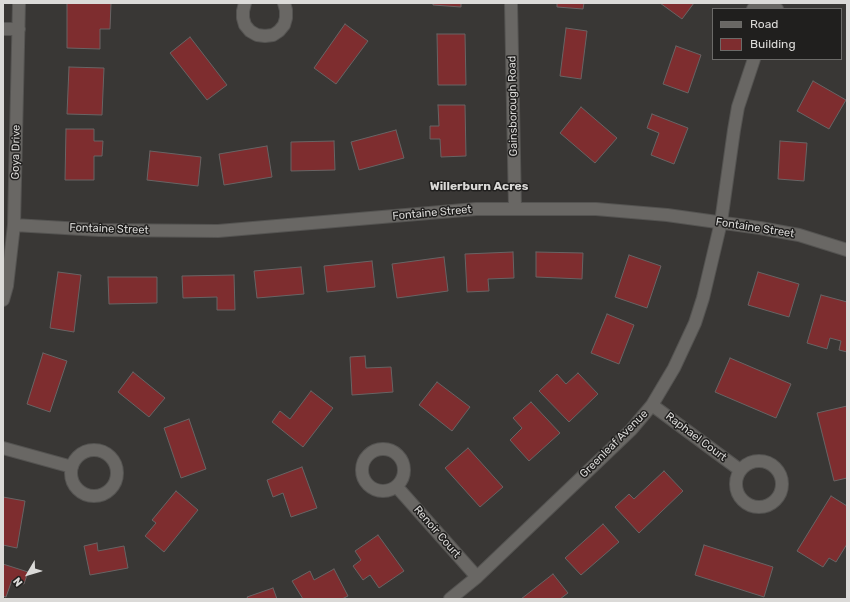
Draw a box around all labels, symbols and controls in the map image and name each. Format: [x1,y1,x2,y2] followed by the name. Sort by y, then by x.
[712,8,842,60] legend
[750,17,778,31] text: Road
[750,37,796,51] text: Building
[506,56,520,156] street label: Gainsborough Road
[9,125,23,179] street label: Goya Drive
[430,180,528,194] district label: Willerburn Acres
[392,203,472,223] street label: Fontaine Street
[715,215,795,241] street label: Fontaine Street
[69,221,149,237] street label: Fontaine Street
[577,407,651,481] street label: Greenleaf Avenue
[663,410,729,464] street label: Raphael Court
[411,503,463,561] street label: Renoir Court
[8,554,48,594] north arrow
[11,575,26,589] text: N

